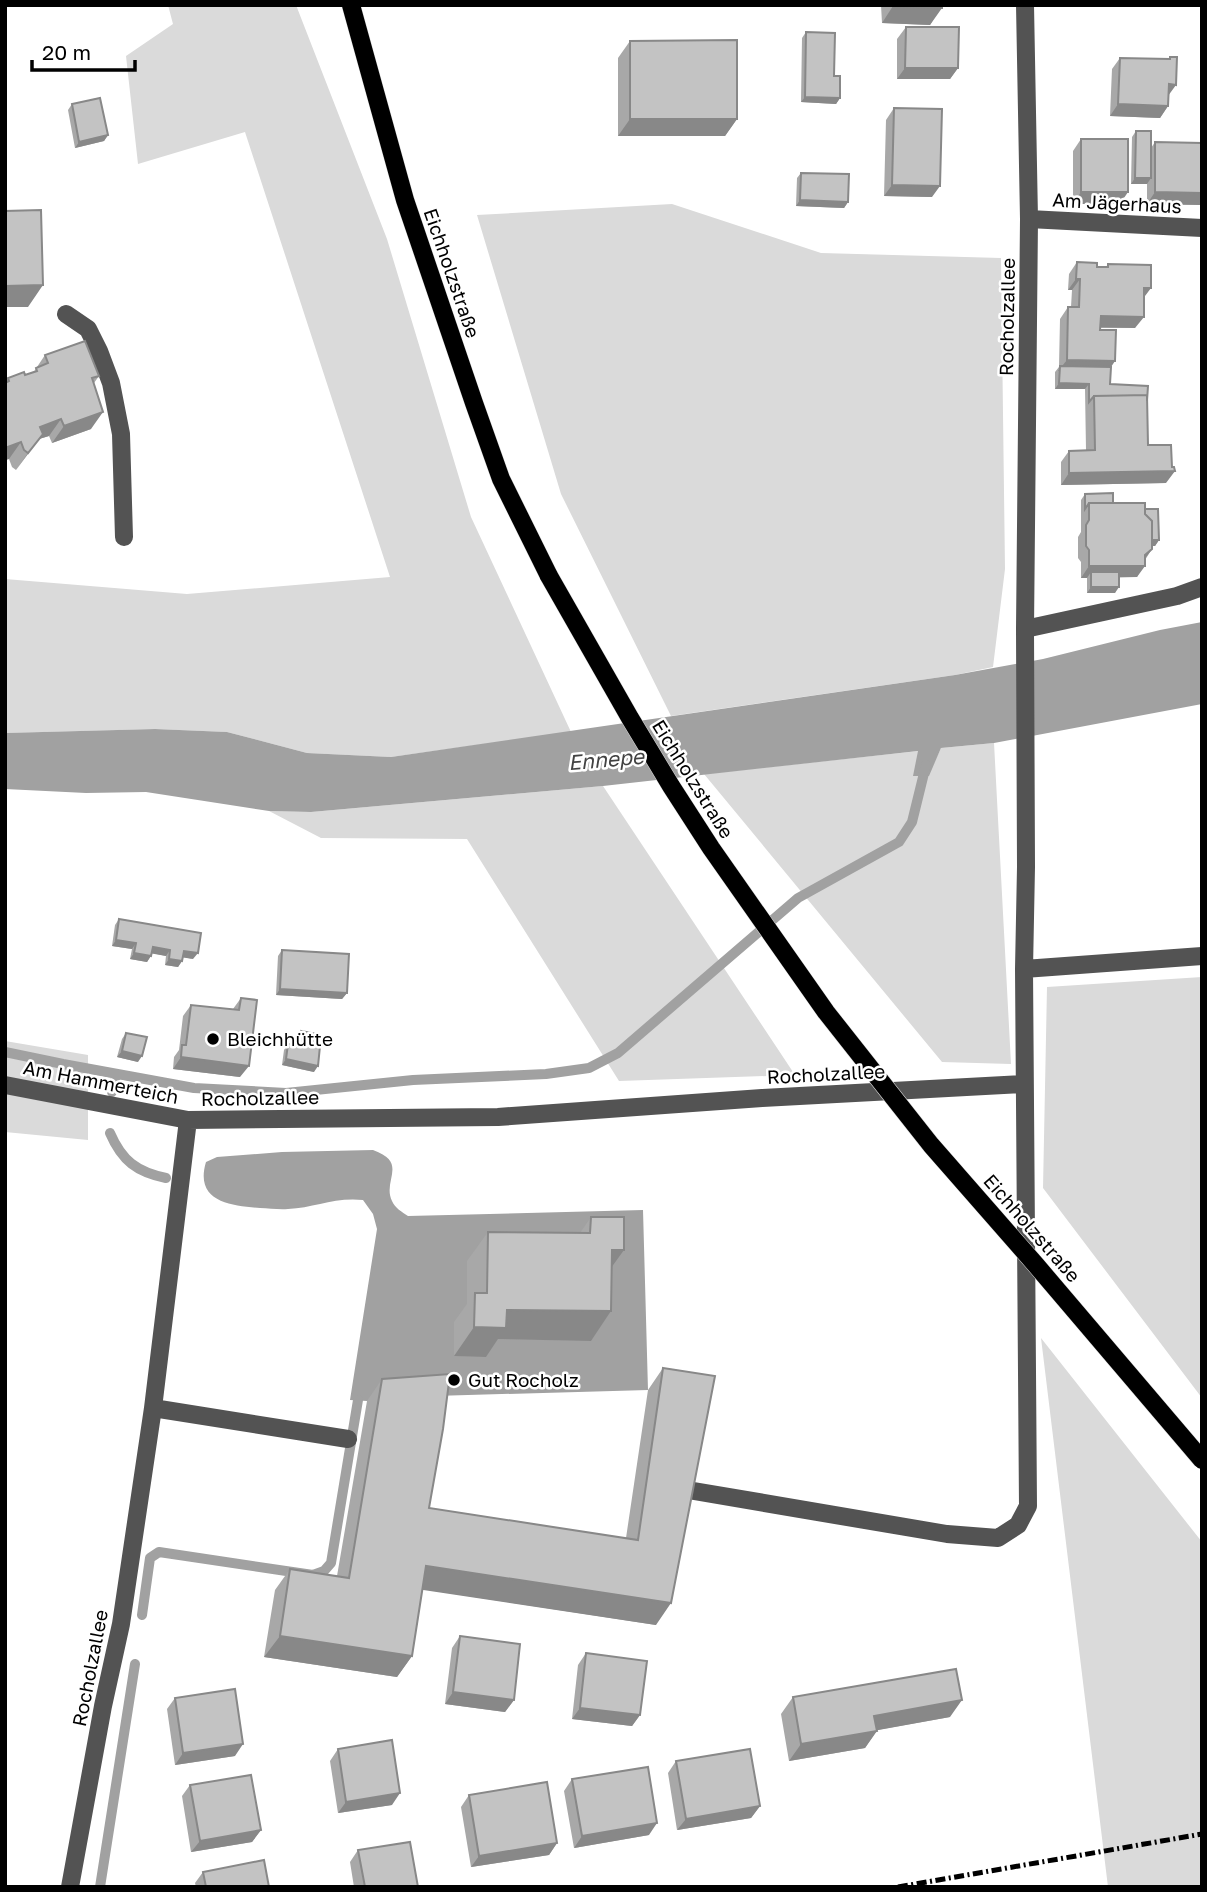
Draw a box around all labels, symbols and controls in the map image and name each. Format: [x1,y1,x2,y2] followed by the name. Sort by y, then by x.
[32,28,135,72] scale bar
[42,39,91,65] text: 20 m
[1052,188,1182,217] street label: Am Jägerhaus
[420,205,485,341] street label: Eichholzstraße
[994,258,1019,376] street label: Rocholzallee
[648,715,739,842] street label: Eichholzstraße
[567,743,647,775] water label: Ennepe
[227,1027,333,1050] place label: Bleichhütte
[205,1031,221,1047] marker: Bleichhütte
[22,1055,181,1108] street label: Am Hammerteich
[766,1059,886,1088] street label: Rocholzallee
[201,1085,319,1110] street label: Rocholzallee
[979,1169,1085,1286] street label: Eichholzstraße
[468,1368,579,1391] place label: Gut Rocholz
[446,1372,462,1388] marker: Gut Rocholz
[67,1608,112,1728] street label: Rocholzallee

